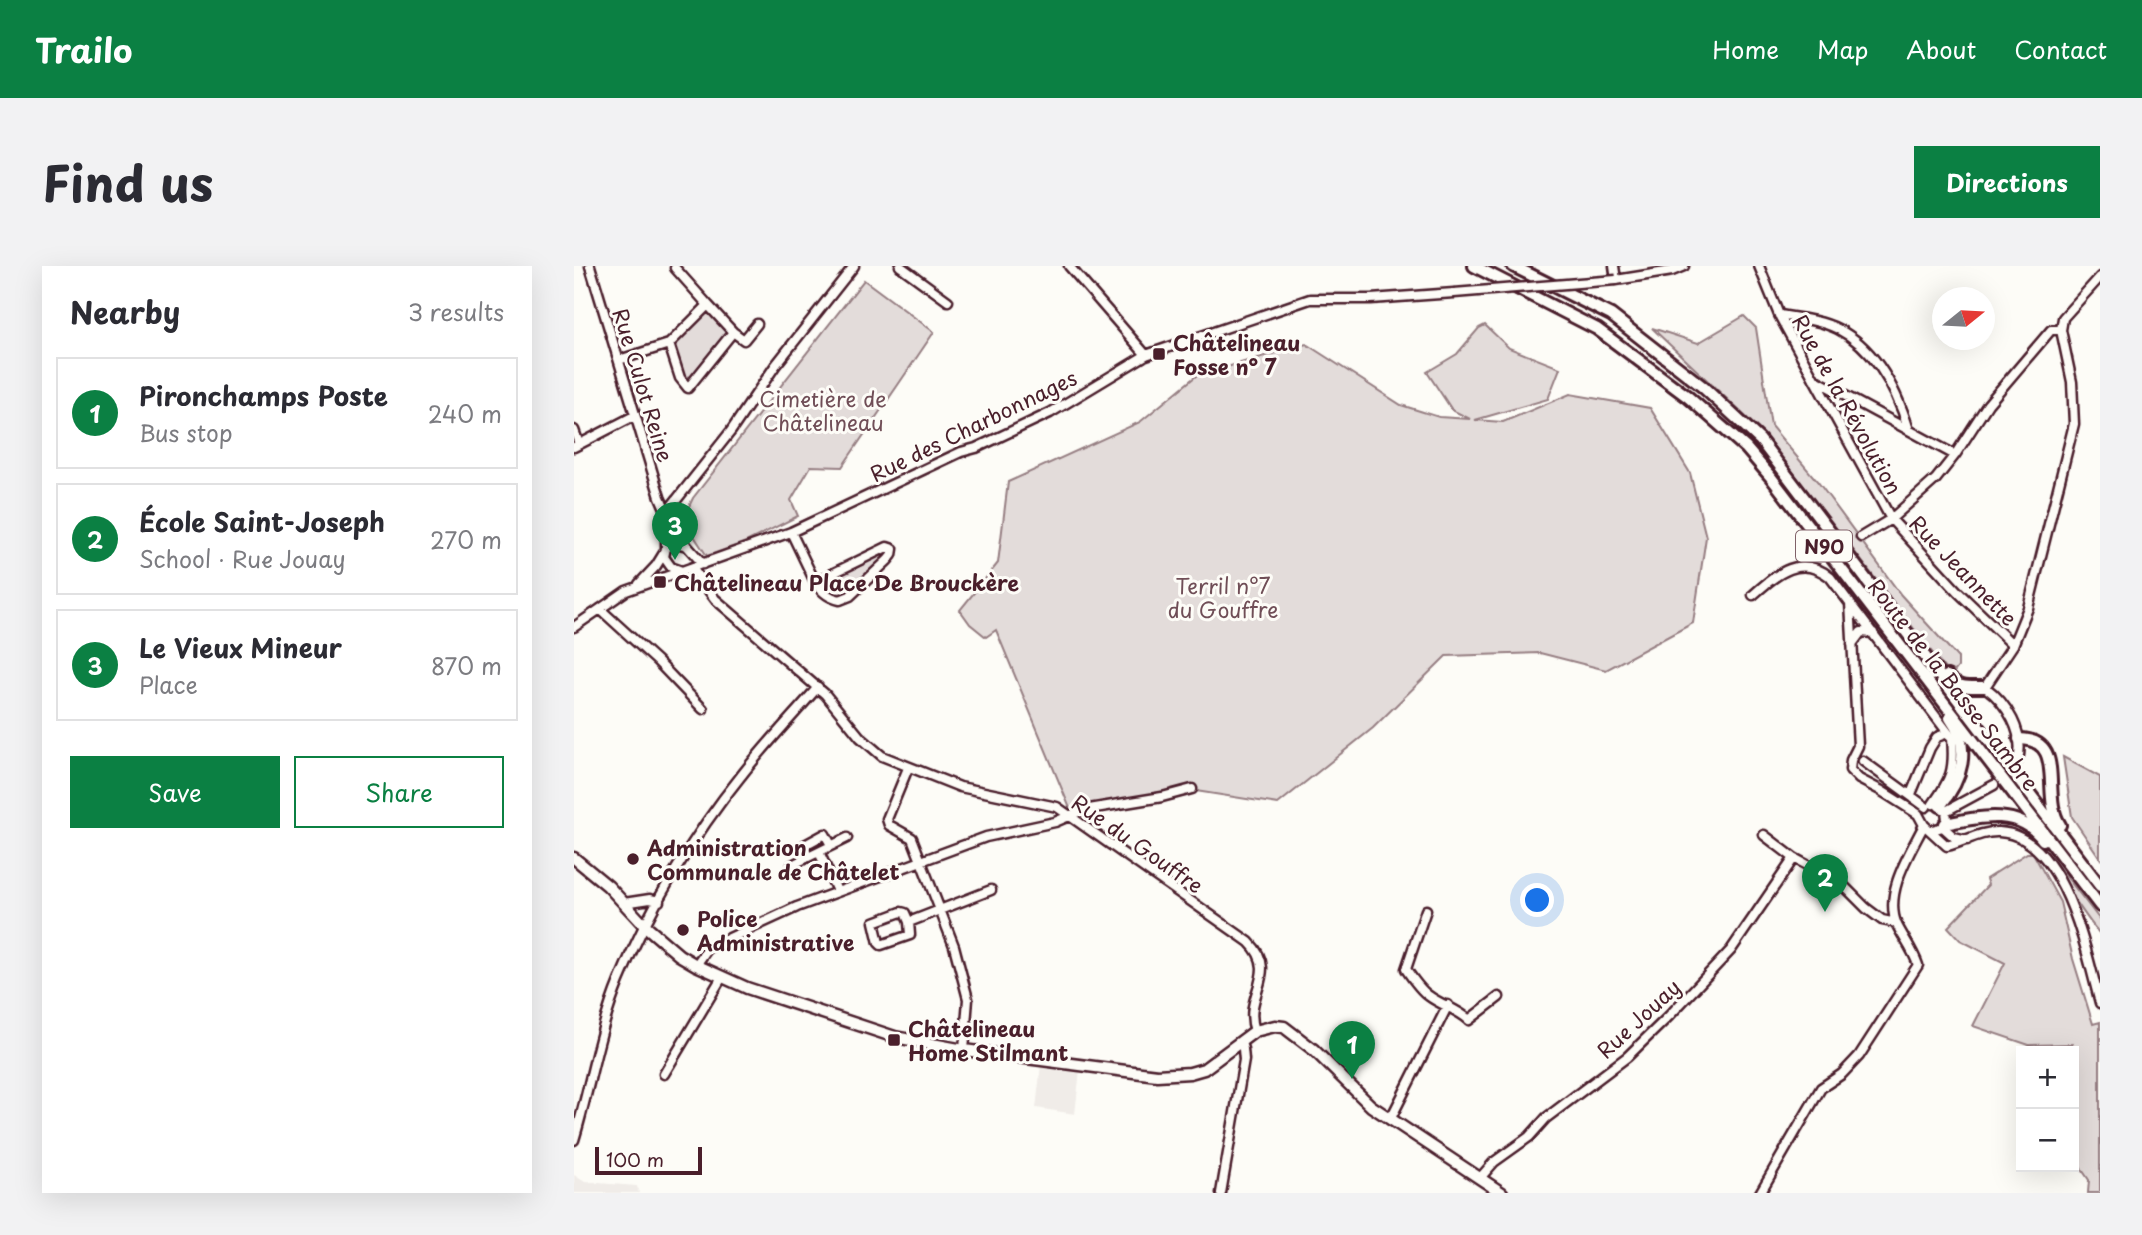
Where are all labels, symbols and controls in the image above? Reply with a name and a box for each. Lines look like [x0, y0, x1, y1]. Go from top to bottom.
text: Trailo [35, 24, 132, 74]
text: Home [1712, 31, 1779, 67]
text: Map [1817, 31, 1868, 67]
text: About [1906, 31, 1976, 67]
text: Contact [2014, 31, 2107, 67]
text: Find us [42, 145, 213, 219]
button: Directions [1914, 146, 2100, 218]
north arrow [1932, 287, 1995, 350]
text: Nearby [70, 289, 180, 334]
text: 3 results [408, 294, 504, 329]
street label: Rue Culot Reine [605, 304, 683, 466]
street label: Rue de la Révolution [1785, 308, 1911, 500]
place label: Châtelineau Fosse n° 7 [1173, 326, 1300, 382]
marker: Châtelineau Fosse n° 7 [1151, 346, 1167, 362]
street label: Rue des Charbonnages [864, 361, 1082, 489]
text: Pironchamps Poste [139, 376, 388, 415]
park label: Cimetière de Châtelineau [759, 382, 887, 438]
text: 1 [90, 396, 101, 431]
text: 240 m [428, 396, 502, 431]
text: Bus stop [139, 415, 233, 450]
text: École Saint-Joseph [139, 502, 385, 541]
pin: 3 [652, 502, 698, 560]
street label: Rue Jeannette [1903, 507, 2025, 633]
text: 2 [87, 522, 103, 557]
text: 270 m [430, 522, 502, 557]
road number: N90 [1796, 530, 1852, 562]
text: School · Rue Jouay [139, 541, 346, 576]
place label: Châtelineau Place De Brouckère [674, 566, 1019, 598]
park label: Terril n°7 du Gouffre [1168, 569, 1278, 625]
street label: Route de la Basse Sambre [1861, 571, 2047, 797]
marker: Châtelineau Place De Brouckère [652, 574, 668, 590]
text: Le Vieux Mineur [139, 628, 342, 667]
text: 3 [87, 648, 103, 683]
text: 870 m [431, 648, 502, 683]
text: Place [139, 667, 198, 702]
button: Save [70, 756, 280, 828]
button: Share [294, 756, 504, 828]
street label: Rue du Gouffre [1066, 786, 1210, 900]
place label: Administration Communale de Châtelet [646, 831, 900, 887]
marker: Administration Communale de Châtelet [625, 851, 641, 867]
pin: 2 [1802, 854, 1848, 912]
your location [1520, 883, 1554, 917]
place label: Police Administrative [696, 902, 854, 958]
marker: Police Administrative [675, 922, 691, 938]
street label: Rue Jouay [1589, 971, 1687, 1065]
place label: Châtelineau Home Stilmant [908, 1012, 1068, 1068]
pin: 1 [1329, 1021, 1375, 1079]
marker: Châtelineau Home Stilmant [886, 1032, 902, 1048]
map controls [2016, 1046, 2079, 1172]
button: + [2016, 1046, 2079, 1109]
button: − [2016, 1109, 2079, 1172]
scale bar [595, 1144, 702, 1176]
text: 100 m [606, 1145, 664, 1173]

